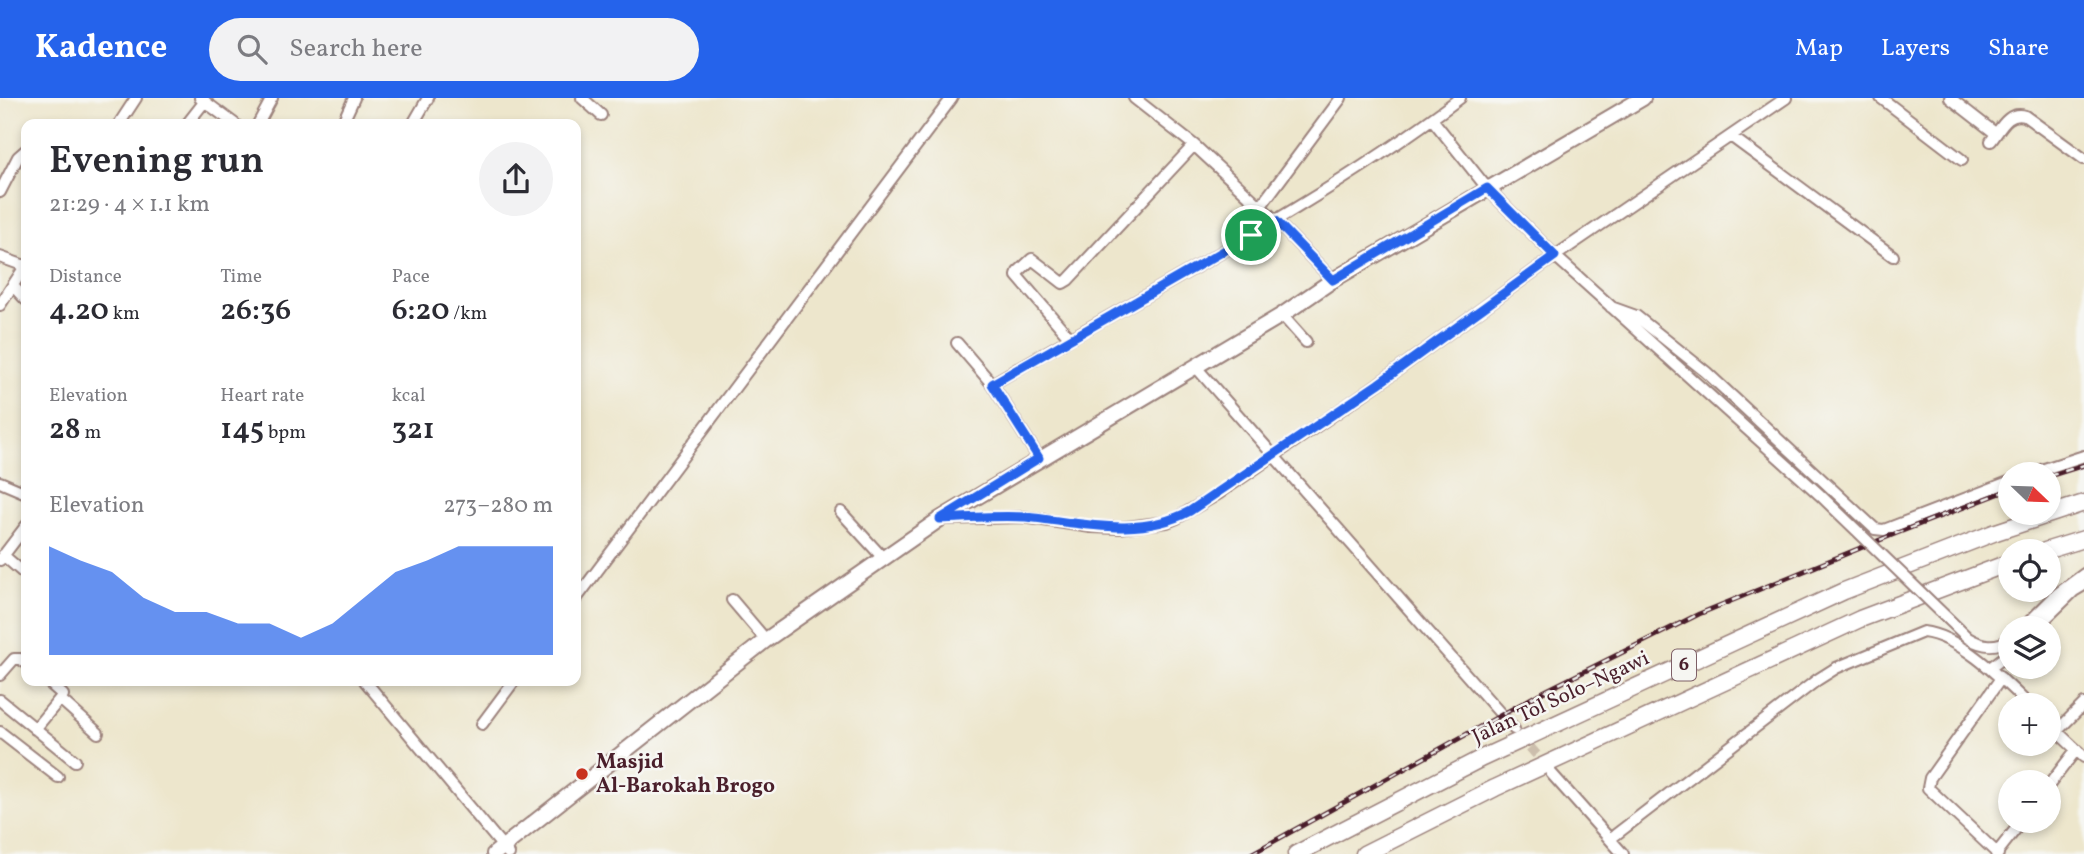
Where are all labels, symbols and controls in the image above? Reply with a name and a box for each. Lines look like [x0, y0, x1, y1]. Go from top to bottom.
search box [209, 18, 699, 81]
text: Kadence [35, 26, 167, 72]
icon: search [233, 30, 271, 68]
text: Search here [289, 31, 423, 67]
text: Map [1795, 32, 1843, 66]
text: Layers [1881, 32, 1950, 66]
text: Share [1988, 32, 2049, 66]
text: Evening run [49, 136, 264, 189]
button: share [479, 142, 553, 216]
text: 21:29 · 4 × 1.1 km [49, 189, 210, 221]
pin [1221, 205, 1281, 265]
icon: arrive [1232, 216, 1270, 254]
text: Distance [49, 264, 122, 290]
text: Time [220, 264, 262, 290]
text: Pace [392, 264, 430, 290]
text: 4.20 [49, 290, 109, 332]
text: 26:36 [220, 290, 291, 332]
text: 6:20 [392, 290, 449, 332]
text: km [109, 301, 140, 327]
text: /km [449, 301, 487, 327]
text: Elevation [49, 383, 128, 409]
text: Heart rate [220, 383, 304, 409]
text: kcal [392, 383, 425, 409]
text: 28 [49, 409, 81, 451]
text: 145 [220, 409, 264, 451]
text: 321 [392, 409, 435, 451]
text: m [81, 420, 101, 446]
text: bpm [264, 420, 306, 446]
north arrow [1998, 462, 2062, 525]
map controls [1998, 462, 2061, 833]
text: Elevation [49, 490, 145, 522]
text: 273–280 m [443, 490, 553, 522]
button: locate [1998, 539, 2061, 602]
button: layers [1998, 616, 2061, 679]
street label: Jalan Tol Solo–Ngawi [1468, 644, 1654, 752]
road number: 6 [1672, 650, 1696, 680]
button: + [1998, 693, 2061, 756]
place label: Masjid Al-Barokah Brogo [596, 748, 775, 801]
marker: Masjid Al-Barokah Brogo [574, 766, 590, 782]
button: − [1998, 770, 2061, 833]

